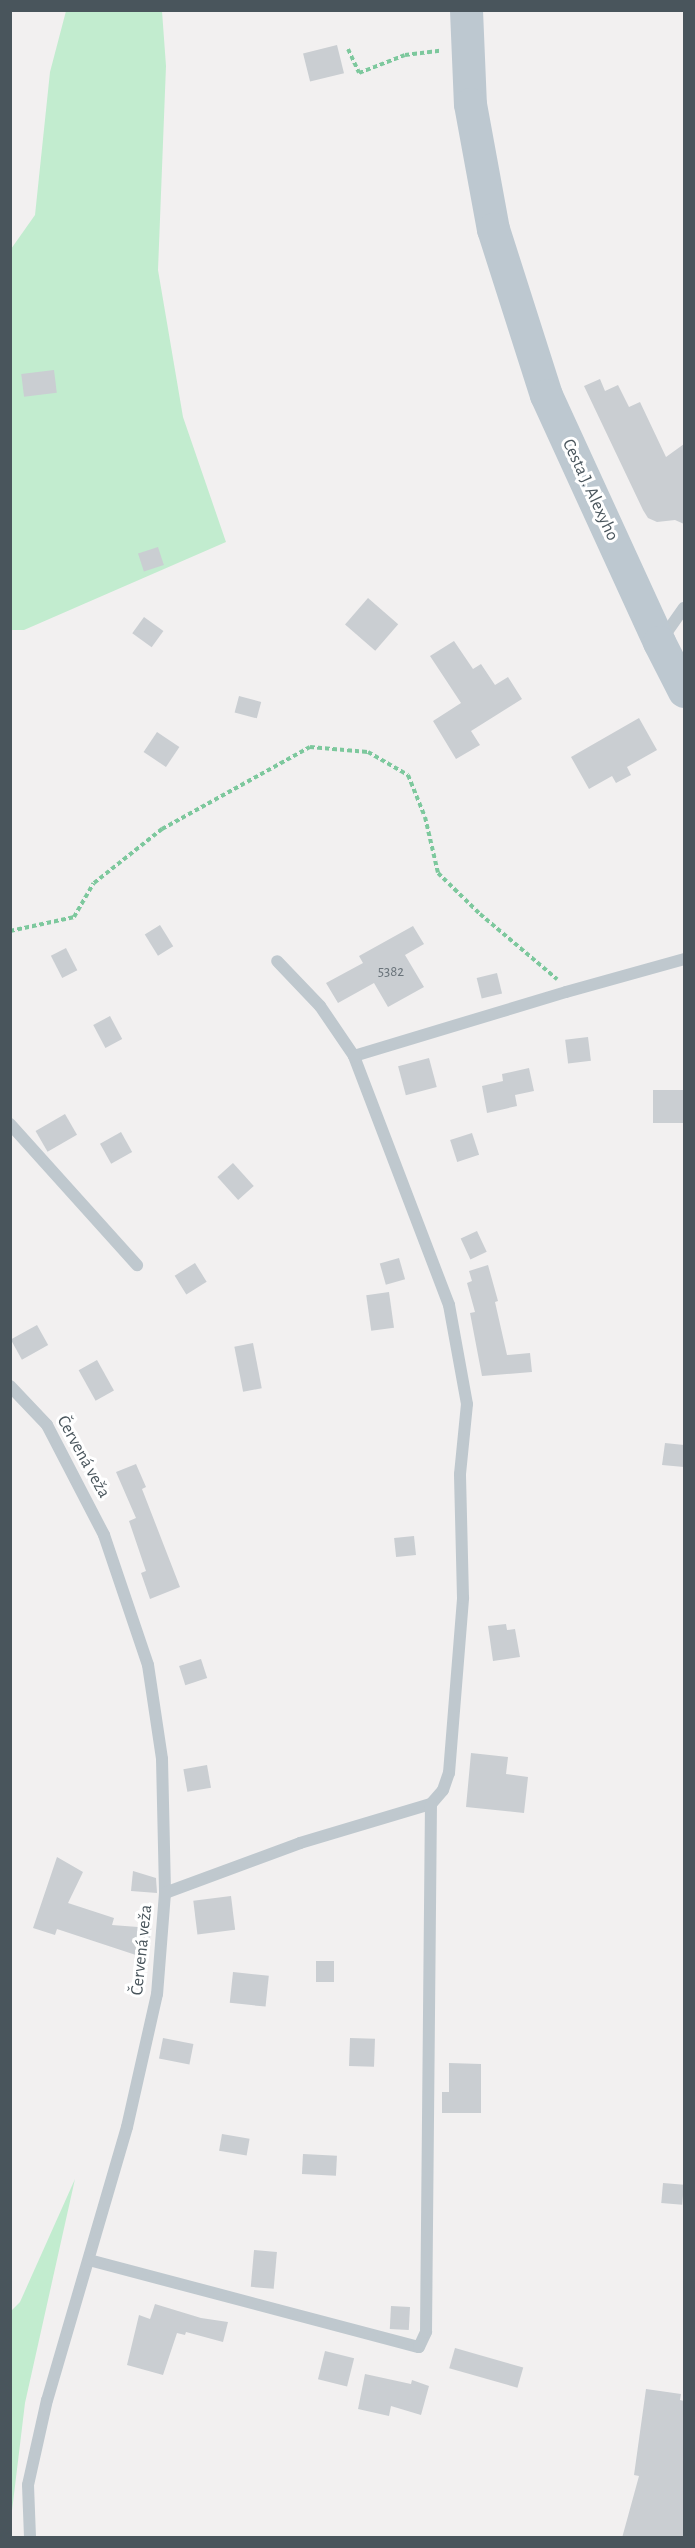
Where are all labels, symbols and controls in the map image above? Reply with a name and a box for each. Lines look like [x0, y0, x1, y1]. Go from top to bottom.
street label: Cesta J. Alexyho [557, 436, 623, 544]
house number: 5382 [378, 963, 404, 981]
street label: Červená veža [52, 1412, 114, 1502]
street label: Červená veža [127, 1904, 157, 1996]

